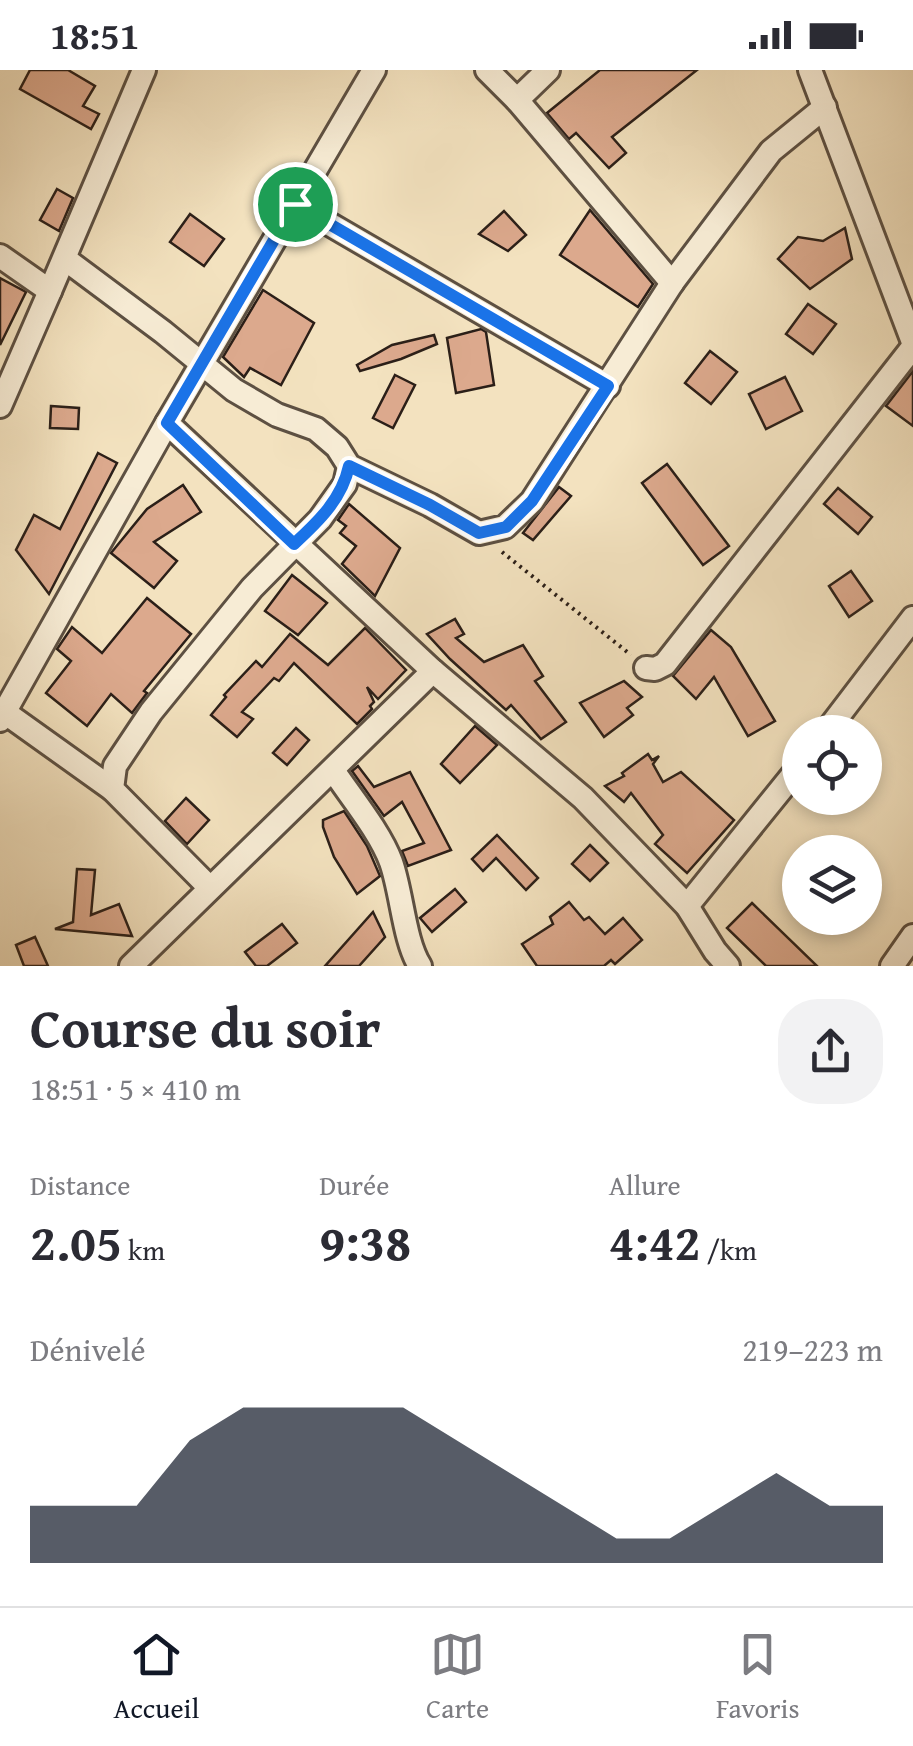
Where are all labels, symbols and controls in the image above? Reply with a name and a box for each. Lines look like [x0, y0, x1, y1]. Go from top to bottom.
text: 18:51 [50, 7, 140, 63]
pin [253, 162, 338, 247]
icon: arrive [268, 177, 323, 232]
map controls [782, 715, 882, 935]
button: locate [782, 715, 882, 815]
button: layers [782, 835, 882, 935]
text: Course du soir [30, 987, 380, 1067]
button: share [778, 999, 883, 1104]
text: 18:51 · 5 × 410 m [30, 1065, 241, 1112]
text: Distance [30, 1164, 130, 1205]
text: Durée [319, 1164, 389, 1205]
text: Allure [609, 1164, 681, 1205]
text: 2.05 [30, 1205, 122, 1278]
text: 9:38 [319, 1205, 411, 1278]
text: 4:42 [609, 1205, 701, 1278]
text: km [122, 1229, 165, 1270]
text: /km [701, 1229, 757, 1270]
text: Dénivelé [30, 1326, 146, 1373]
text: 219–223 m [742, 1326, 883, 1373]
tab: Accueil [113, 1627, 199, 1728]
tab: Carte [426, 1627, 489, 1728]
tab: Favoris [716, 1627, 800, 1728]

